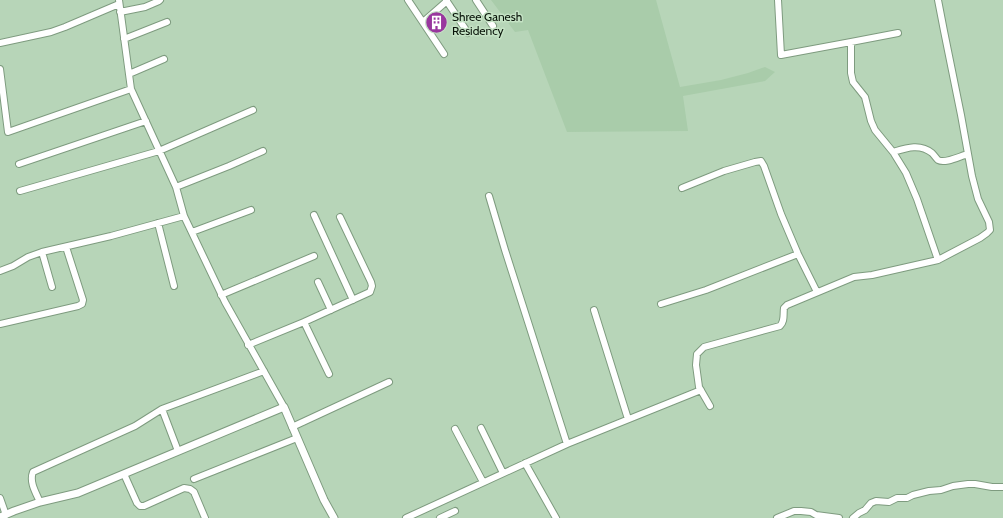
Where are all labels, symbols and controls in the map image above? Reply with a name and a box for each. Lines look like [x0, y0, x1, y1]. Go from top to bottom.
place label: Shree Ganesh Residency [452, 9, 522, 38]
building icon: Shree Ganesh Residency [424, 10, 450, 36]

